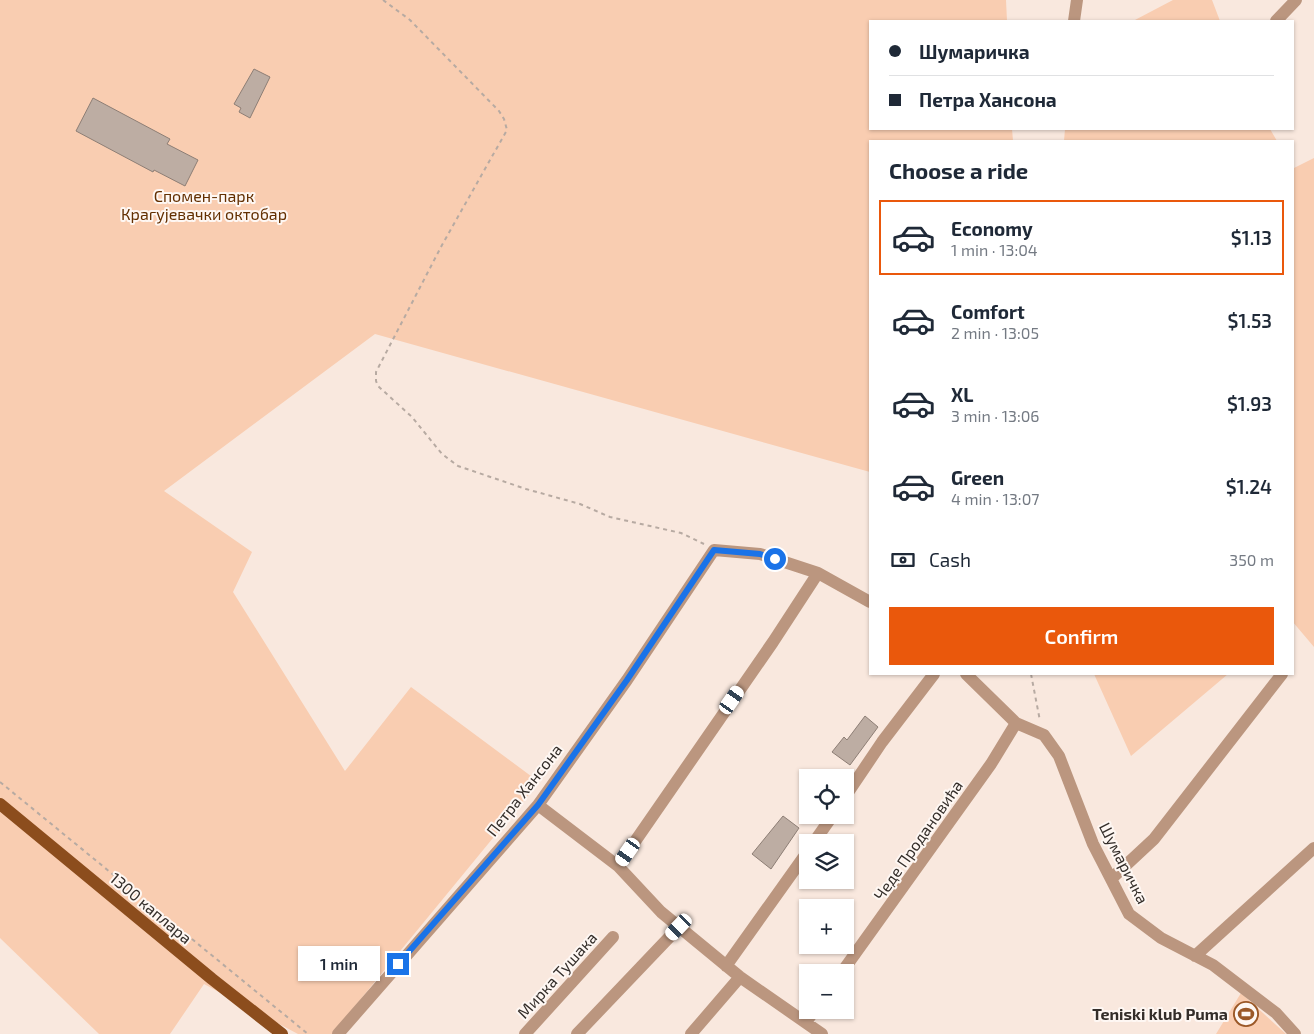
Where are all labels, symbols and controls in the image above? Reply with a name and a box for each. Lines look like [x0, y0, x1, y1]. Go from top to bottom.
text: Шумаричка [919, 40, 1030, 63]
text: Петра Хансона [919, 88, 1057, 111]
text: Choose a ride [889, 157, 1028, 183]
park label: Спомен-парк Крагујевачки октобар [121, 186, 287, 224]
icon: car [891, 215, 936, 260]
text: Economy [951, 217, 1033, 240]
text: $1.13 [1231, 226, 1272, 249]
text: 1 min · 13:04 [951, 240, 1038, 259]
icon: car [891, 298, 936, 343]
text: Comfort [951, 300, 1025, 323]
text: $1.53 [1228, 309, 1272, 332]
text: 2 min · 13:05 [951, 323, 1039, 342]
icon: car [891, 381, 936, 426]
text: XL [951, 383, 973, 406]
text: $1.93 [1227, 392, 1272, 415]
text: 3 min · 13:06 [951, 406, 1040, 425]
icon: car [891, 464, 936, 509]
text: Green [951, 466, 1004, 489]
text: $1.24 [1226, 475, 1272, 498]
text: 4 min · 13:07 [951, 489, 1039, 508]
icon: cash [889, 546, 917, 574]
route start [764, 548, 786, 570]
text: Cash [929, 548, 971, 571]
text: 350 m [1229, 550, 1274, 569]
button: Confirm [889, 607, 1274, 665]
car [717, 683, 746, 717]
street label: Петра Хансона [482, 740, 565, 840]
map controls [799, 769, 854, 1019]
button: locate [799, 769, 854, 824]
street label: Чеде Продановића [869, 776, 966, 903]
street label: Шумаричка [1095, 819, 1153, 907]
button: layers [799, 834, 854, 889]
car [613, 835, 642, 869]
street label: 1300 каплара [107, 868, 196, 947]
button: + [799, 899, 854, 954]
car [663, 911, 694, 943]
street label: Мирка Тушака [513, 928, 601, 1022]
callout: 1 min [298, 946, 380, 982]
route end [387, 953, 409, 975]
text: 1 min [320, 954, 358, 973]
button: − [799, 964, 854, 1019]
sports icon: Teniski klub Puma [1233, 1001, 1259, 1027]
place label: Teniski klub Puma [1092, 1004, 1228, 1023]

